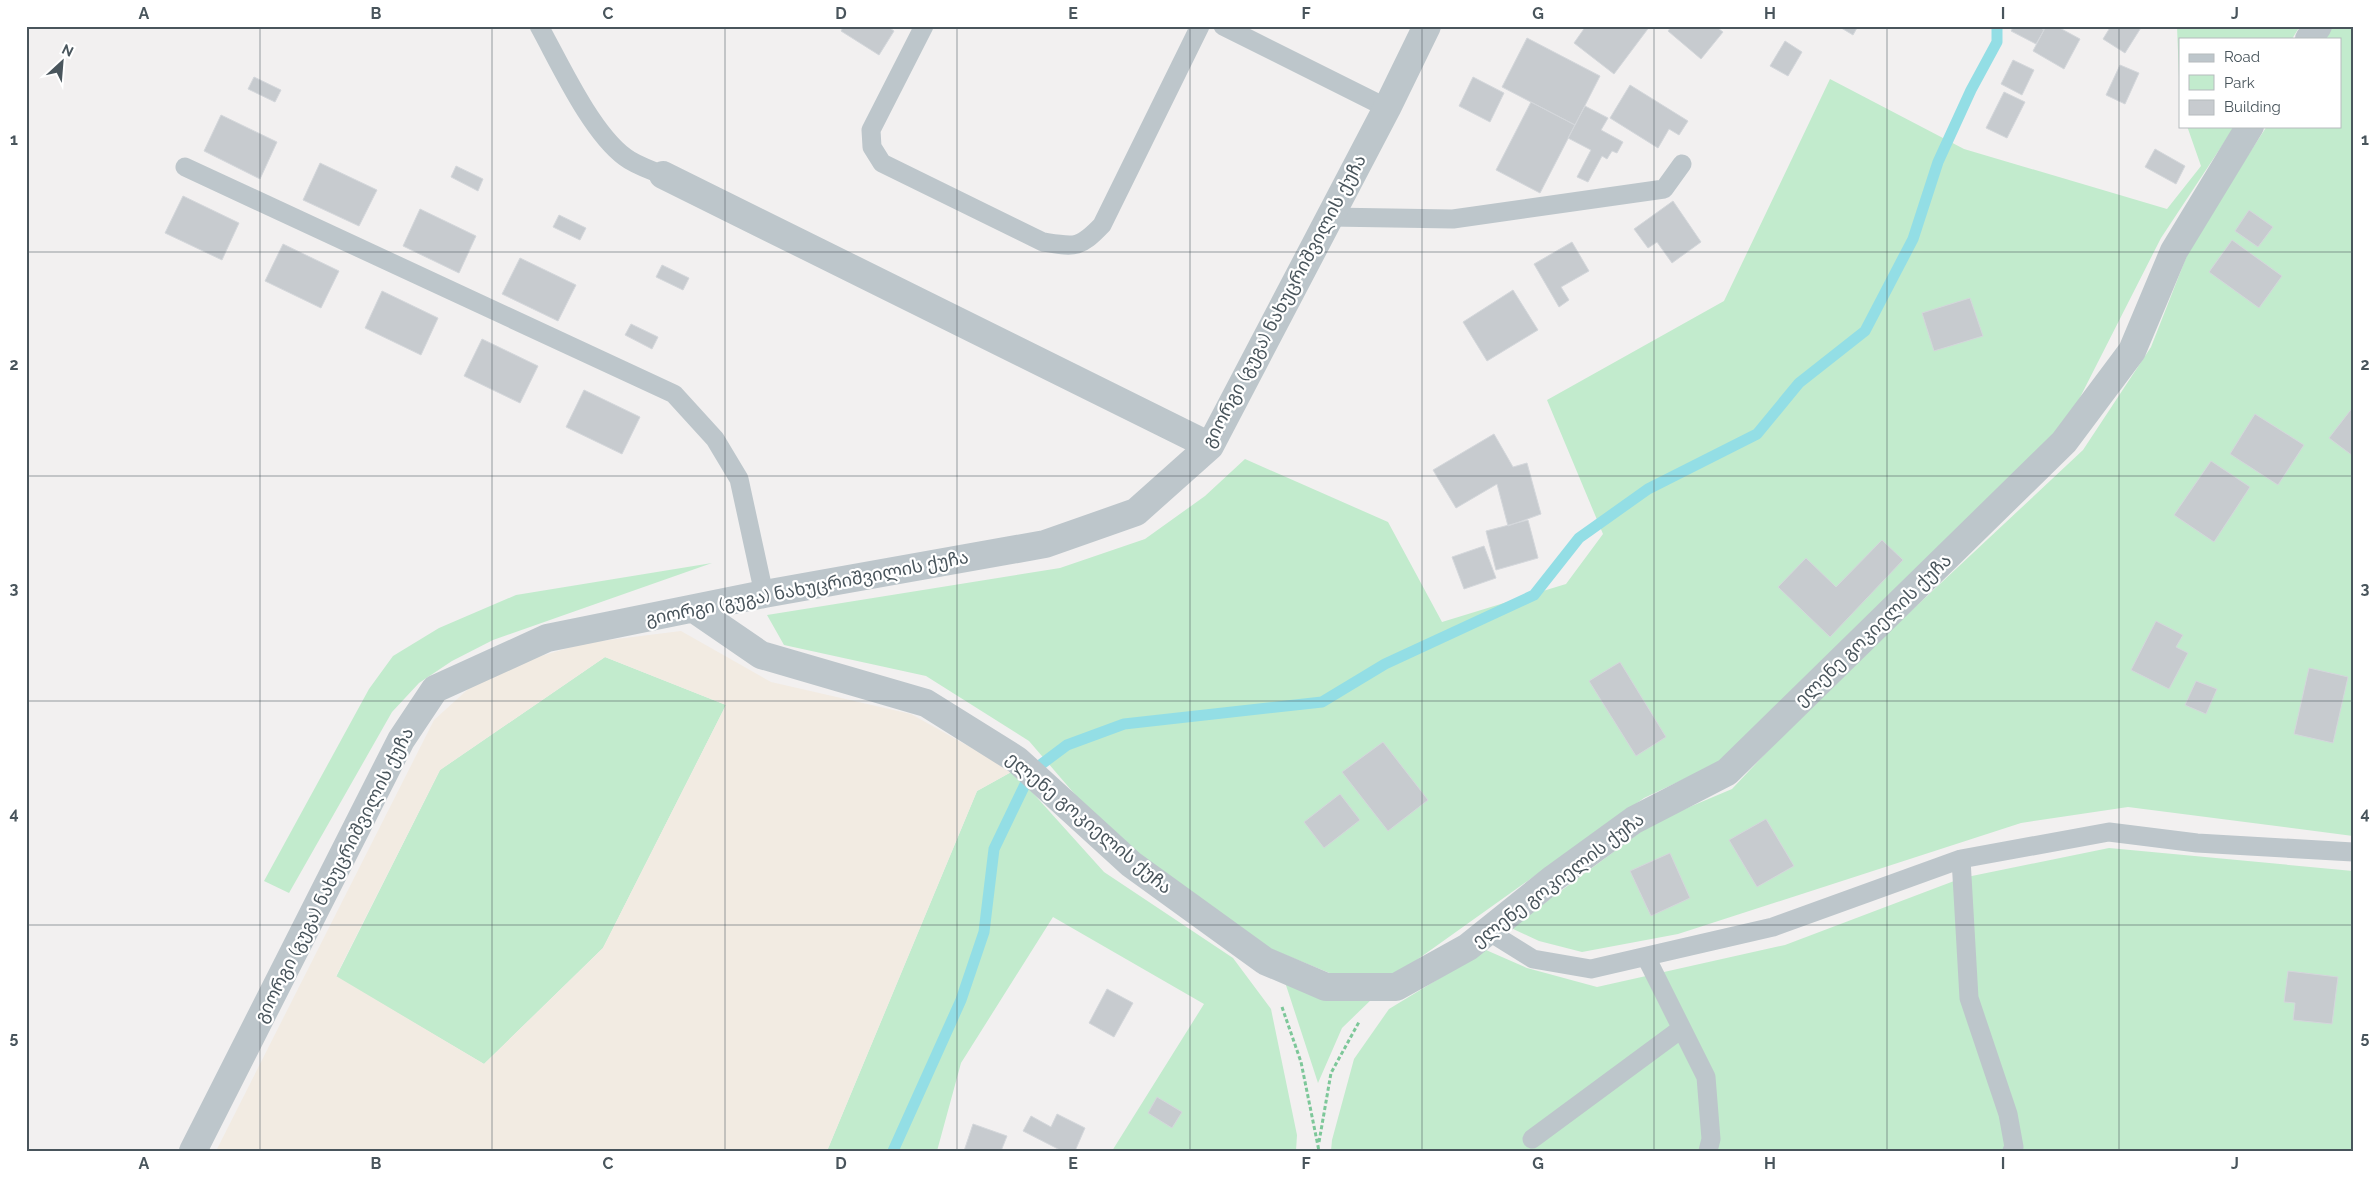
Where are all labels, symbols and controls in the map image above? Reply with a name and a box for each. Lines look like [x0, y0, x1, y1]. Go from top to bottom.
text: A [139, 4, 150, 23]
text: B [371, 4, 382, 23]
text: C [603, 4, 614, 23]
text: D [835, 4, 847, 23]
text: E [1068, 4, 1078, 23]
text: F [1301, 4, 1311, 23]
text: G [1532, 4, 1544, 23]
text: H [1764, 4, 1776, 23]
text: I [2001, 4, 2005, 23]
text: J [2231, 4, 2239, 23]
north arrow [38, 38, 88, 88]
legend [2179, 38, 2342, 128]
text: N [59, 41, 76, 60]
text: Road [2224, 48, 2260, 66]
text: Park [2224, 74, 2255, 92]
text: Building [2224, 98, 2281, 116]
text: 1 [10, 130, 18, 149]
text: 1 [2361, 130, 2369, 149]
street label: გიორგი (გუგა) ნახუცრიშვილის ქუჩა [1197, 151, 1371, 451]
text: 2 [9, 355, 19, 374]
text: 2 [2360, 355, 2370, 374]
street label: გიორგი (გუგა) ნახუცრიშვილის ქუჩა [644, 546, 970, 630]
street label: ელენე გოკიელის ქუჩა [1790, 549, 1956, 711]
text: 3 [10, 579, 19, 598]
text: 3 [2361, 579, 2370, 598]
street label: გიორგი (გუგა) ნახუცრიშვილის ქუჩა [250, 724, 418, 1026]
street label: ელენე გოკიელის ქუჩა [1002, 747, 1176, 899]
text: 4 [9, 804, 19, 823]
text: 4 [2360, 804, 2370, 823]
street label: ელენე გოკიელის ქუჩა [1468, 808, 1648, 952]
text: 5 [10, 1028, 19, 1047]
text: 5 [2361, 1028, 2370, 1047]
text: A [139, 1154, 150, 1173]
text: B [371, 1154, 382, 1173]
text: C [603, 1154, 614, 1173]
text: D [835, 1154, 847, 1173]
text: E [1068, 1154, 1078, 1173]
text: F [1301, 1154, 1311, 1173]
text: G [1532, 1154, 1544, 1173]
text: H [1764, 1154, 1776, 1173]
text: I [2001, 1154, 2005, 1173]
text: J [2231, 1154, 2239, 1173]

